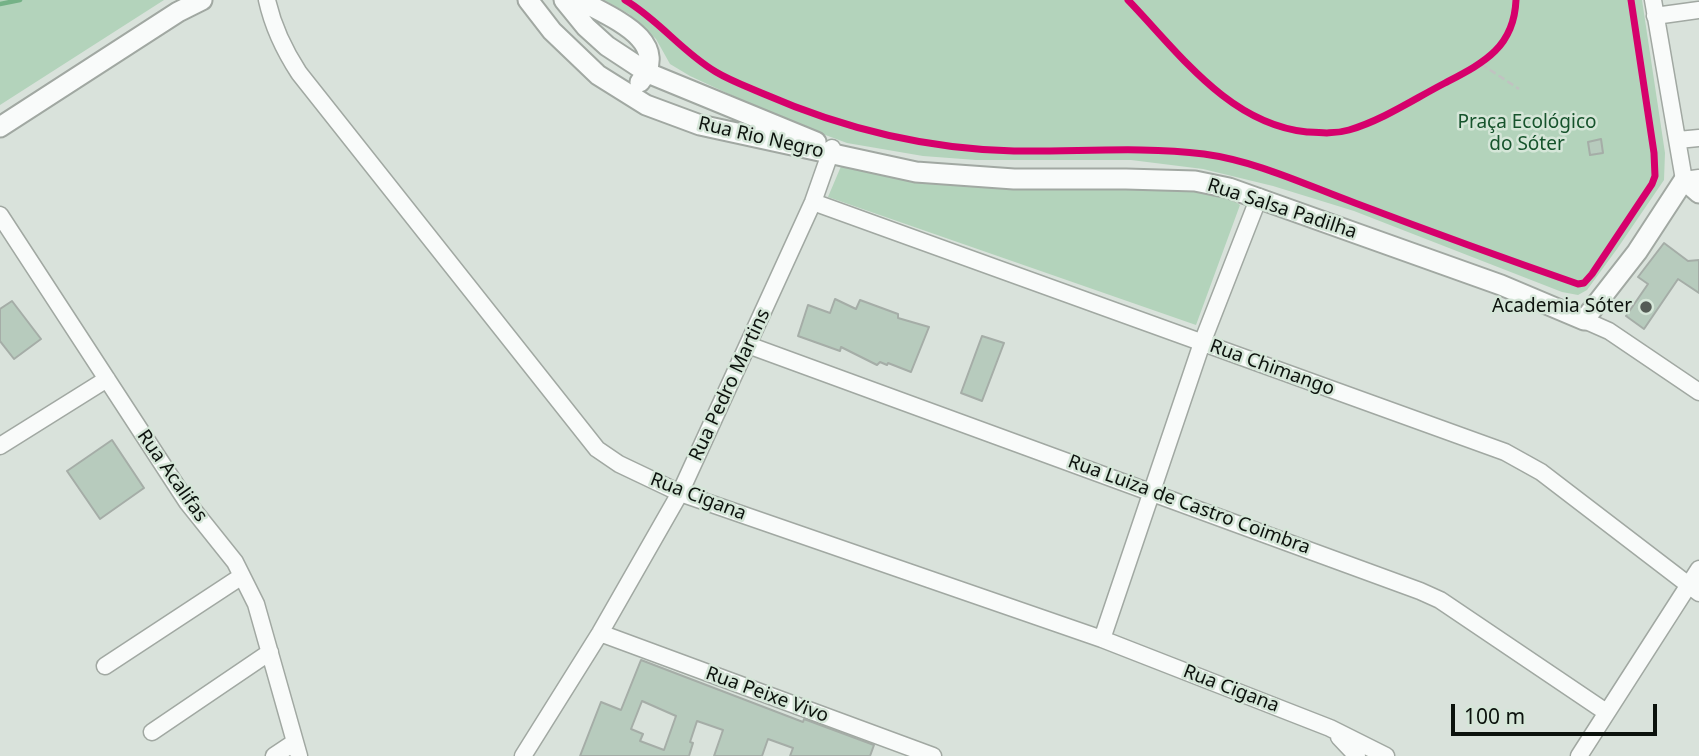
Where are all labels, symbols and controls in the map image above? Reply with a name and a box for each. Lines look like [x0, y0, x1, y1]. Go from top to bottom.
street label: Rua Rio Negro [696, 112, 826, 164]
park label: Praça Ecológico do Sóter [1457, 112, 1597, 156]
street label: Rua Salsa Padilha [1204, 174, 1360, 244]
place label: Academia Sóter [1492, 296, 1632, 318]
marker: Academia Sóter [1638, 299, 1654, 315]
street label: Rua Pedro Martins [685, 305, 775, 465]
street label: Rua Chimango [1206, 335, 1338, 401]
street label: Rua Acalifas [132, 426, 212, 526]
street label: Rua Luiza de Castro Coimbra [1065, 450, 1313, 560]
street label: Rua Cigana [647, 468, 749, 526]
street label: Rua Cigana [1180, 660, 1282, 718]
street label: Rua Peixe Vivo [702, 662, 832, 728]
scale bar [1454, 690, 1660, 734]
text: 100 m [1464, 702, 1525, 730]

